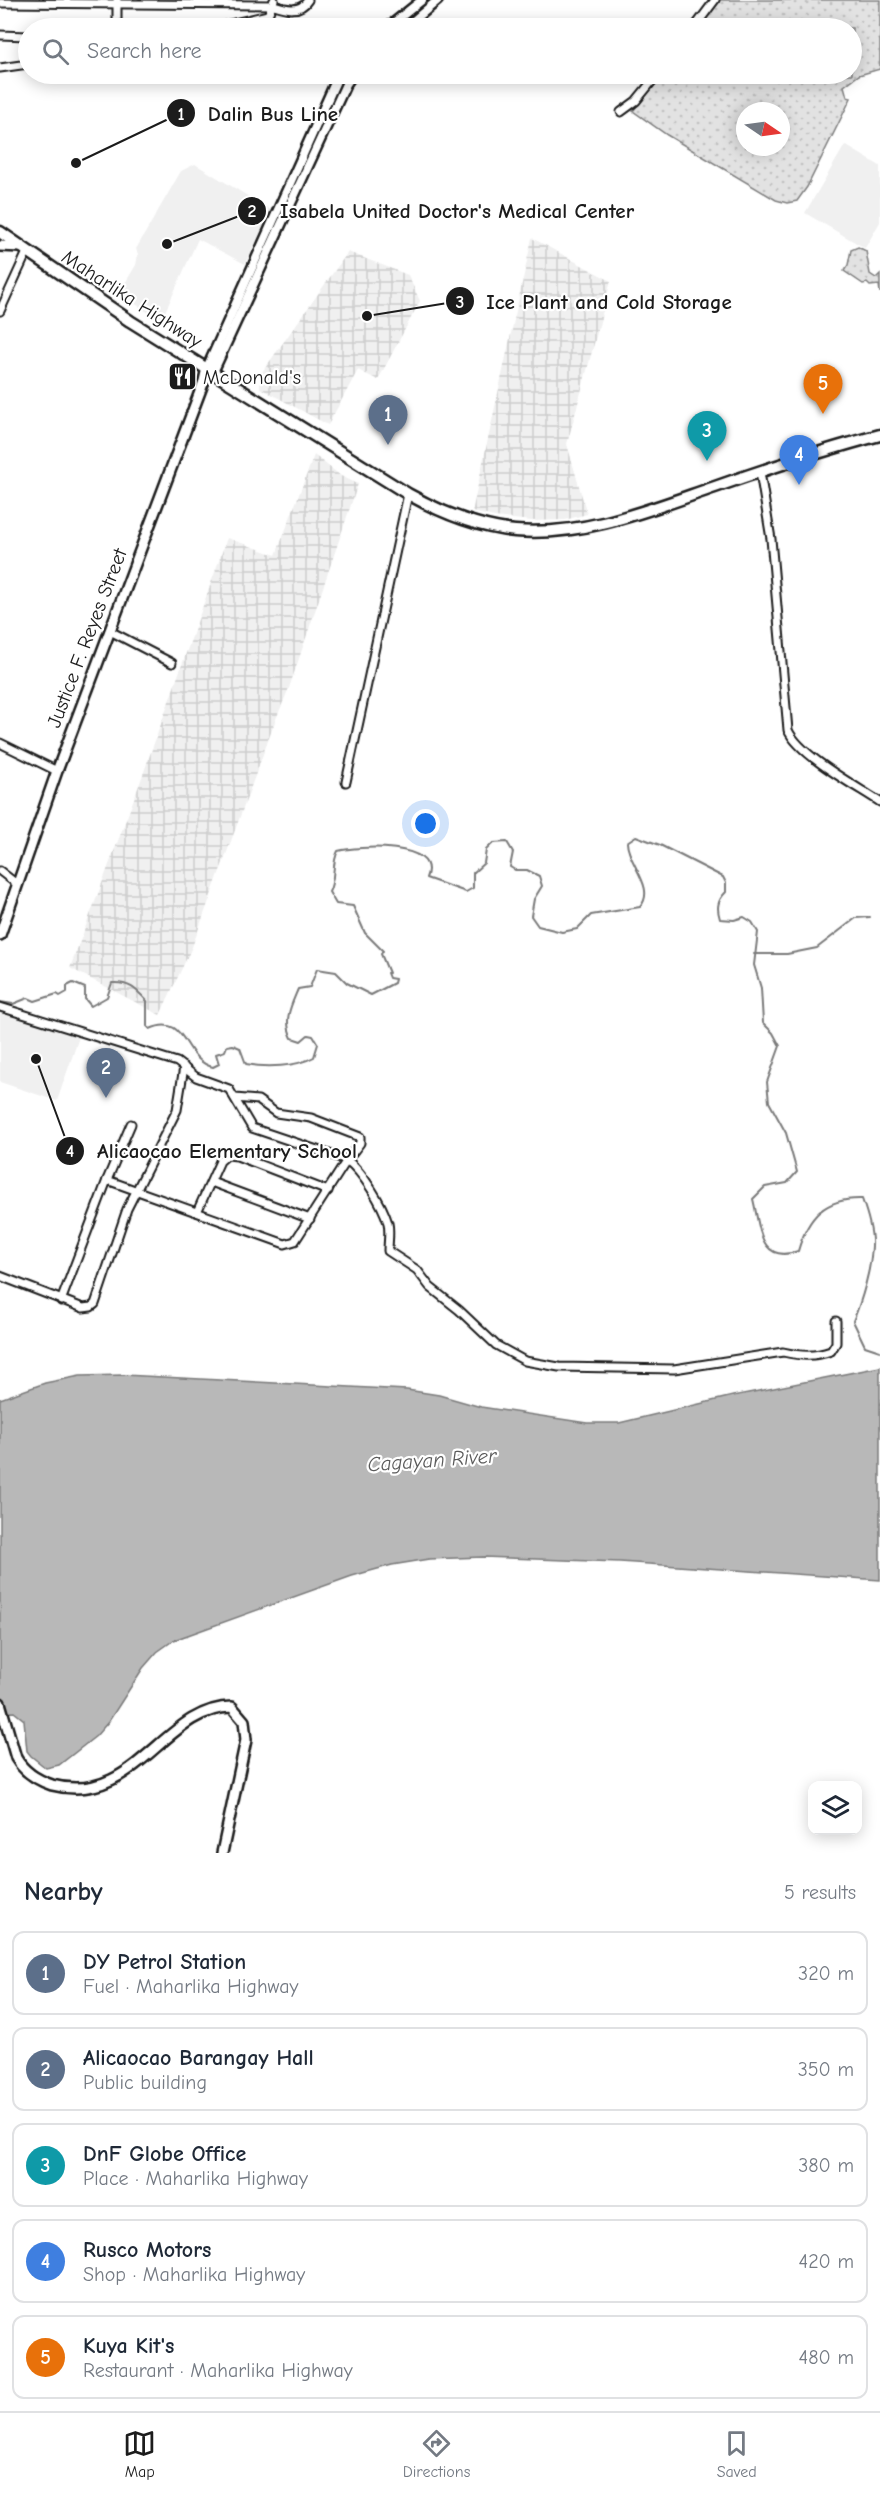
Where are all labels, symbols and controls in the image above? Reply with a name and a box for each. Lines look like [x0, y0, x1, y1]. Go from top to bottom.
search box [18, 18, 862, 84]
icon: search [39, 35, 72, 68]
text: Search here [87, 38, 202, 64]
callout: Dalin Bus Line [166, 94, 350, 133]
text: Dalin Bus Line [208, 102, 338, 126]
north arrow [736, 102, 790, 156]
text: 1 [177, 104, 185, 125]
callout: Isabela United Doctor's Medical Center [237, 191, 646, 230]
text: Isabela United Doctor's Medical Center [280, 199, 635, 223]
text: 2 [248, 201, 257, 222]
street label: Maharlika Highway [58, 245, 206, 353]
callout: Ice Plant and Cold Storage [445, 282, 744, 321]
text: Ice Plant and Cold Storage [486, 290, 732, 314]
text: 3 [456, 292, 464, 313]
restaurant icon: McDonald's [166, 361, 198, 393]
pin: 5 [804, 364, 842, 414]
place label: McDonald's [203, 366, 301, 389]
pin: 1 [368, 396, 408, 445]
pin: 3 [688, 412, 726, 461]
pin: 4 [780, 436, 818, 485]
street label: Justice F. Reyes Street [42, 544, 132, 731]
your location [411, 809, 440, 838]
pin: 2 [86, 1048, 126, 1098]
callout: Alicaocao Elementary School [55, 1131, 369, 1170]
text: Alicaocao Elementary School [97, 1139, 357, 1163]
text: 4 [66, 1141, 74, 1162]
water label: Cagayan River [367, 1443, 499, 1476]
map controls [808, 1781, 862, 1835]
button: layers [808, 1781, 862, 1835]
text: Nearby [24, 1877, 103, 1907]
text: 5 results [784, 1881, 856, 1904]
text: DY Petrol Station [83, 1949, 246, 1975]
text: 1 [42, 1962, 49, 1985]
text: 320 m [798, 1962, 854, 1985]
text: Fuel · Maharlika Highway [83, 1975, 298, 1998]
text: Alicaocao Barangay Hall [83, 2045, 314, 2071]
text: 2 [41, 2058, 50, 2081]
text: 350 m [798, 2058, 854, 2081]
text: Public building [83, 2071, 207, 2094]
text: DnF Globe Office [83, 2141, 246, 2167]
text: 3 [41, 2154, 50, 2177]
text: 380 m [798, 2154, 854, 2177]
text: Place · Maharlika Highway [83, 2167, 308, 2190]
text: Rusco Motors [83, 2237, 211, 2263]
text: 4 [41, 2250, 50, 2273]
text: 420 m [798, 2250, 854, 2273]
text: Shop · Maharlika Highway [83, 2263, 305, 2286]
text: Kuya Kit's [83, 2333, 174, 2359]
text: 5 [40, 2346, 51, 2369]
text: 480 m [799, 2346, 854, 2369]
text: Restaurant · Maharlika Highway [83, 2359, 353, 2382]
tab: Map [123, 2427, 156, 2481]
tab: Directions [403, 2427, 470, 2481]
tab: Saved [717, 2427, 757, 2481]

